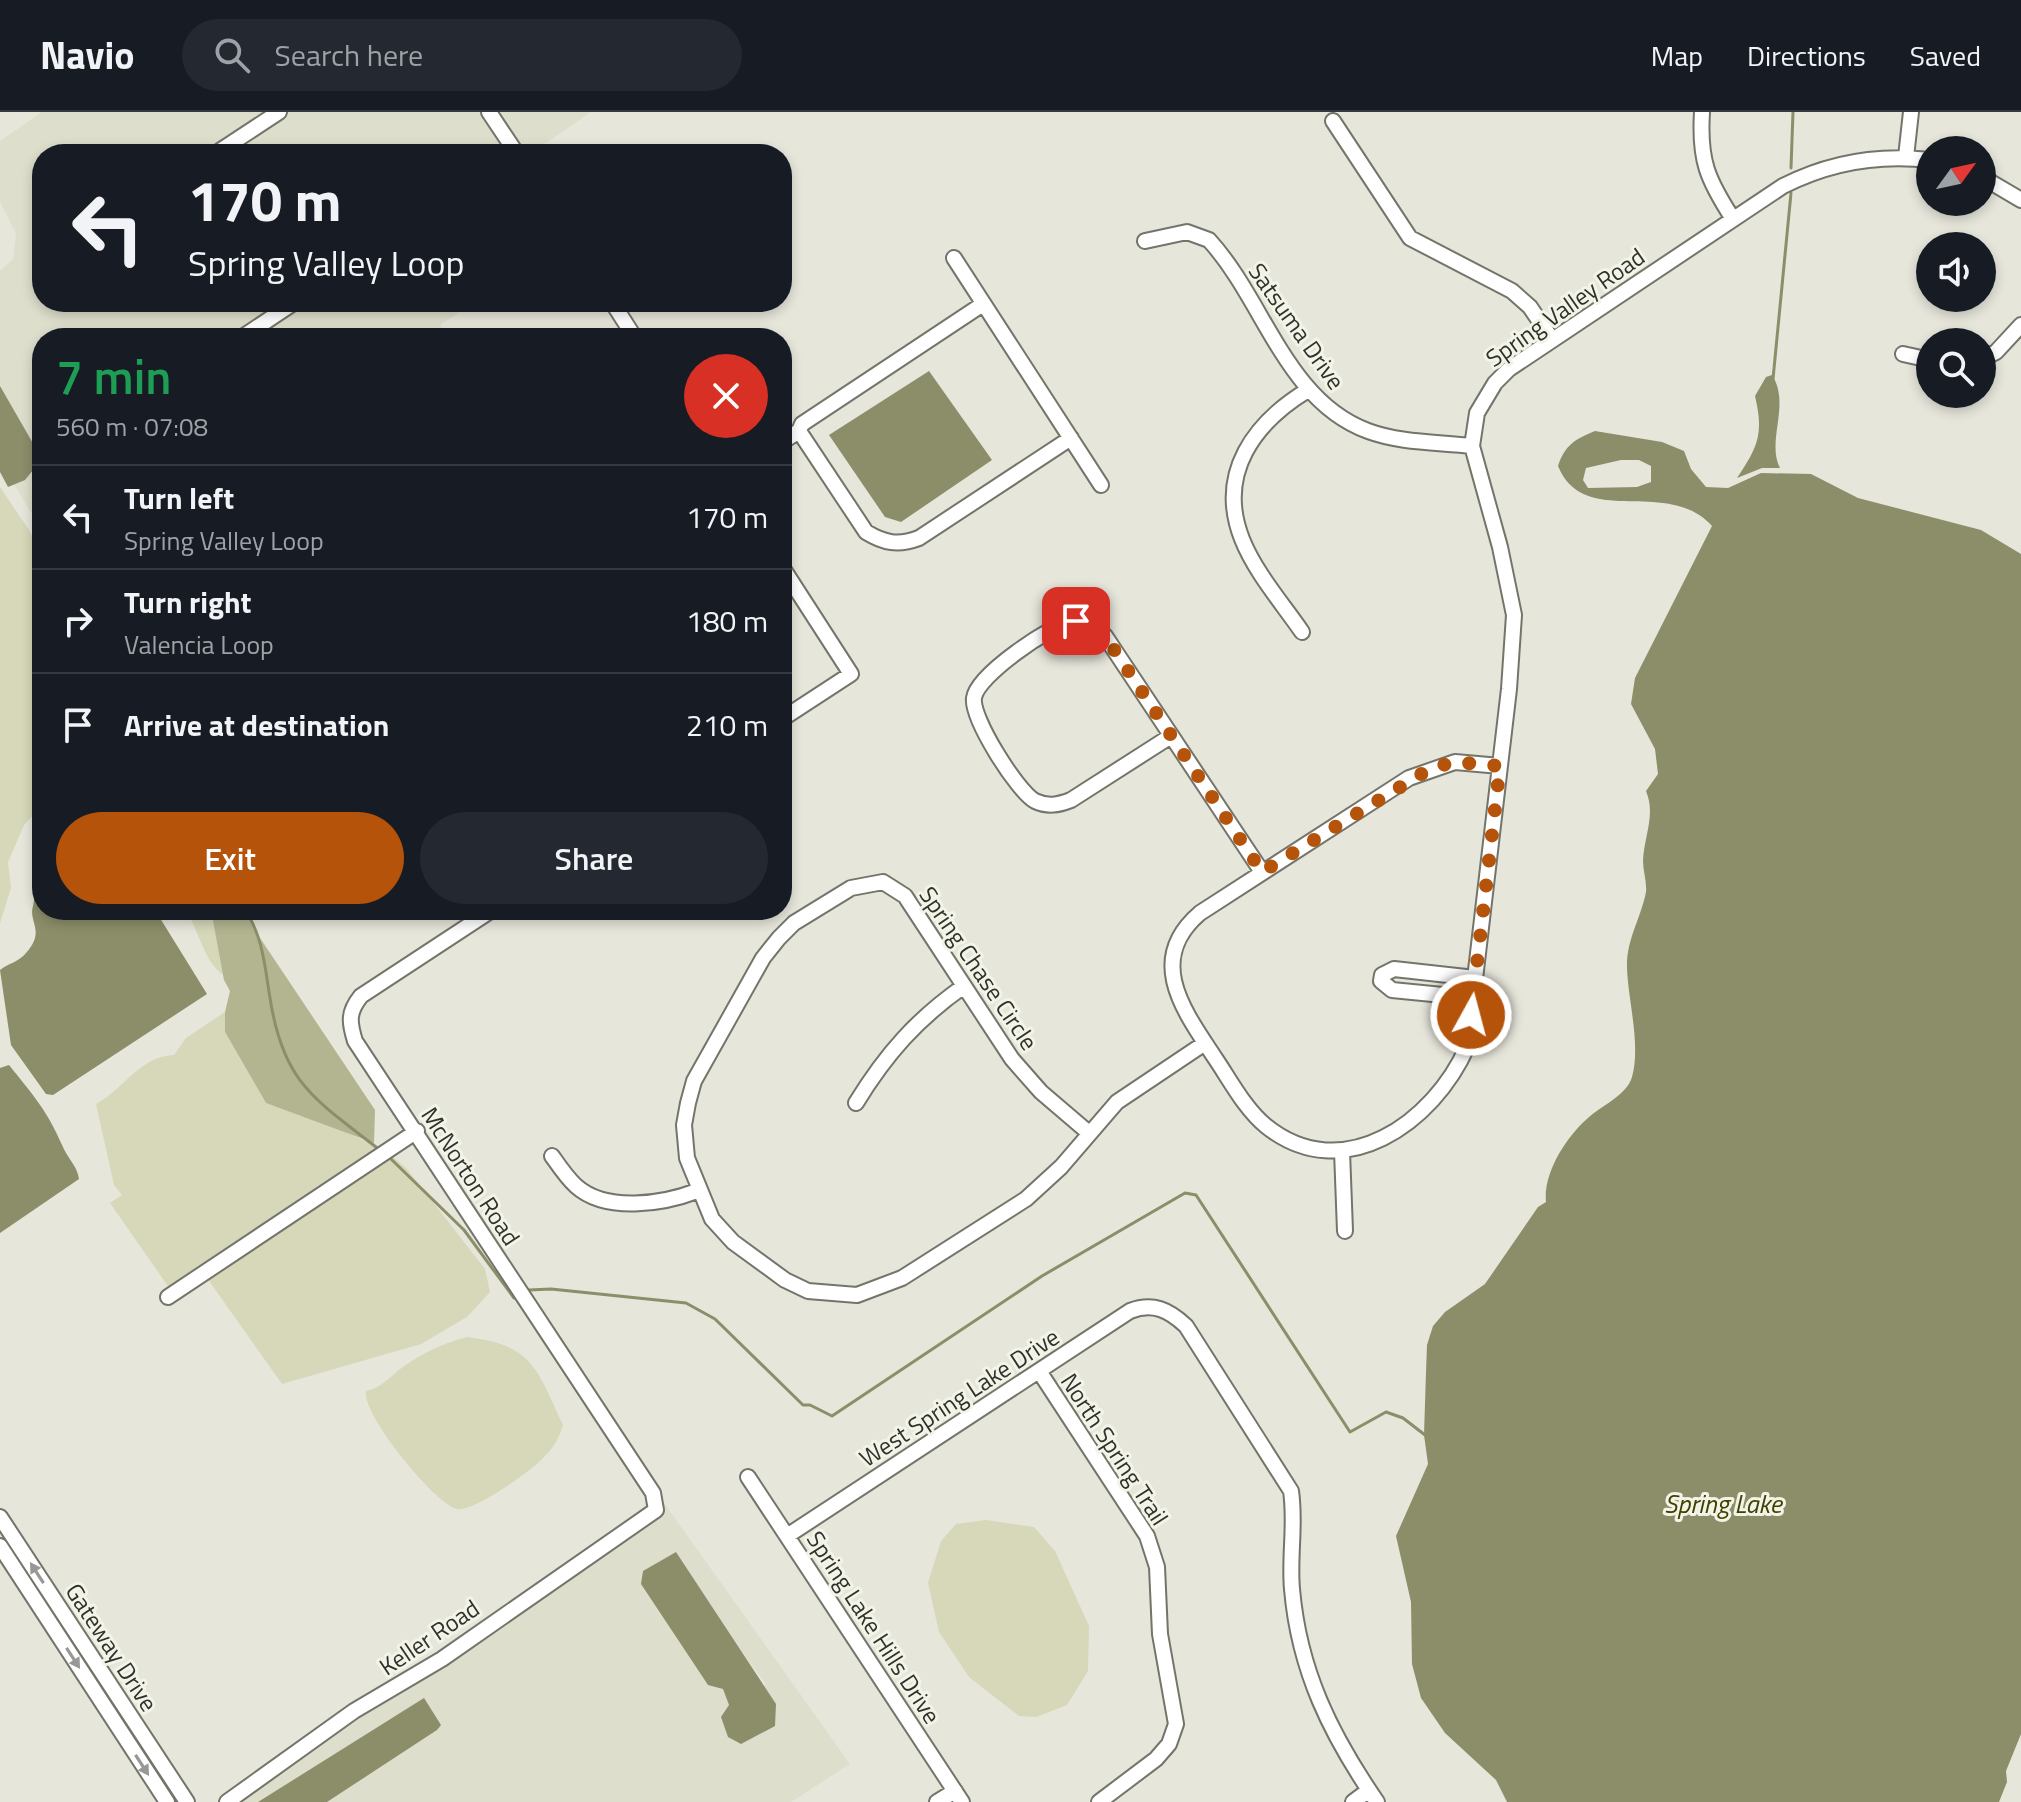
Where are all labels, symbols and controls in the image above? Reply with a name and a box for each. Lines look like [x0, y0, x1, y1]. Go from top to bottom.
search box [182, 19, 742, 91]
text: Navio [40, 26, 134, 84]
text: Search here [274, 32, 423, 78]
icon: search [210, 33, 254, 77]
text: Map [1651, 34, 1703, 77]
text: Directions [1747, 34, 1866, 77]
text: Saved [1910, 34, 1981, 77]
north arrow [1916, 136, 1996, 216]
map controls [1916, 136, 1996, 408]
text: 170 m [188, 158, 341, 243]
icon: left [56, 176, 160, 280]
button: sound [1916, 232, 1996, 312]
text: Spring Valley Loop [188, 235, 464, 290]
street label: Spring Valley Road [1478, 239, 1652, 375]
street label: Satsuma Drive [1240, 255, 1354, 397]
button: search [1916, 328, 1996, 408]
text: 7 min [56, 340, 171, 413]
button: close [684, 354, 768, 438]
text: 560 m · 07:08 [56, 407, 208, 446]
text: Turn left [124, 475, 234, 521]
text: 170 m [686, 494, 768, 540]
icon: left [56, 495, 100, 539]
text: Spring Valley Loop [124, 521, 324, 560]
text: Turn right [124, 579, 252, 625]
pin [1042, 587, 1110, 655]
text: 180 m [686, 598, 768, 644]
icon: right [56, 599, 100, 643]
icon: arrive [1054, 599, 1098, 643]
text: Valencia Loop [124, 625, 274, 664]
text: Arrive at destination [124, 702, 389, 748]
text: 210 m [686, 702, 768, 748]
icon: arrive [56, 703, 100, 747]
button: Exit [56, 812, 404, 904]
button: Share [420, 812, 768, 904]
street label: Spring Chase Circle [911, 879, 1047, 1057]
position arrow [1429, 973, 1513, 1057]
street label: McNorton Road [413, 1100, 529, 1252]
street label: West Spring Lake Drive [852, 1319, 1066, 1475]
street label: North Spring Trail [1052, 1366, 1178, 1532]
water label: Spring Lake [1664, 1484, 1784, 1523]
street label: Spring Lake Hills Drive [798, 1524, 950, 1730]
one-way arrow [30, 1562, 45, 1584]
street label: Gateway Drive [57, 1576, 167, 1718]
street label: Keller Road [372, 1590, 486, 1684]
one-way arrow [65, 1648, 80, 1669]
one-way arrow [135, 1754, 149, 1776]

